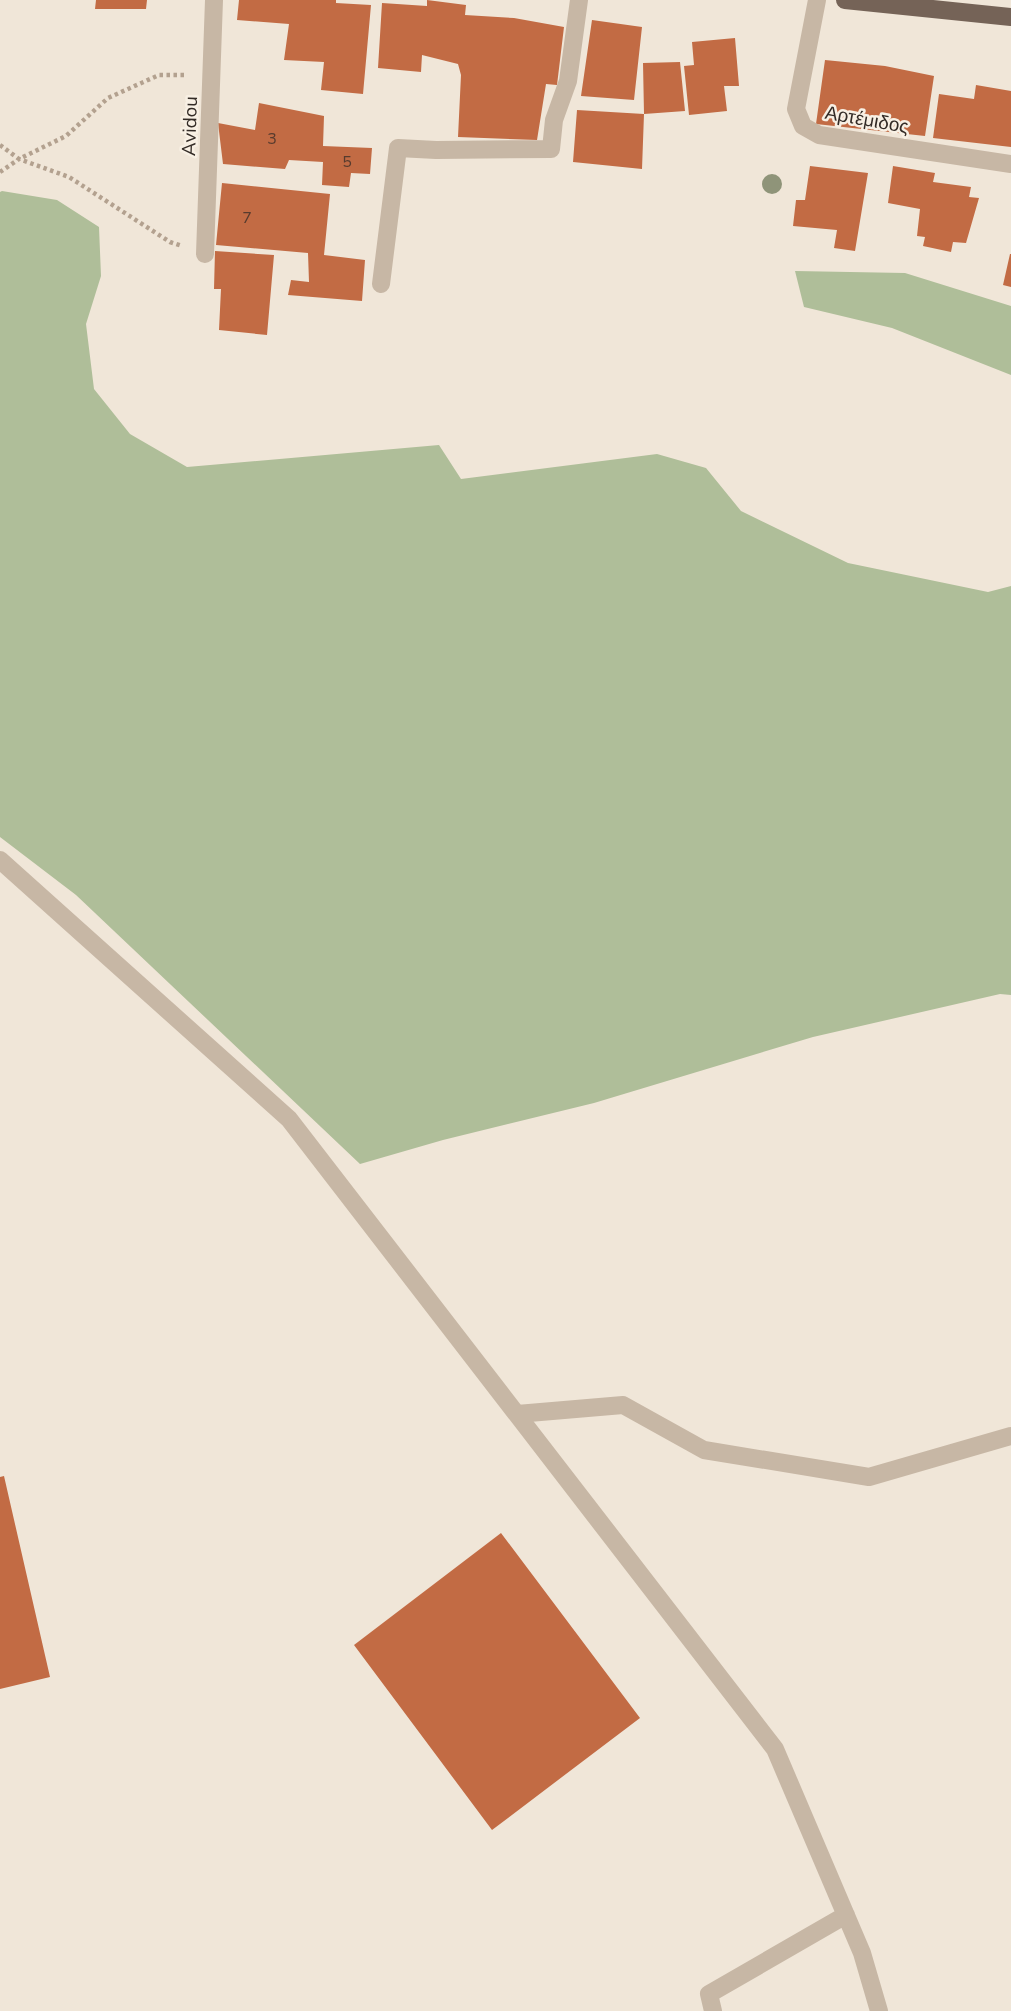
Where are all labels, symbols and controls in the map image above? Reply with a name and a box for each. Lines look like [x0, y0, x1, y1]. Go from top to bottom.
street label: Avidou [176, 96, 204, 156]
street label: Αρτέμιδος [823, 100, 911, 140]
house number: 3 [267, 128, 277, 150]
house number: 5 [342, 151, 352, 173]
house number: 7 [242, 207, 252, 229]

